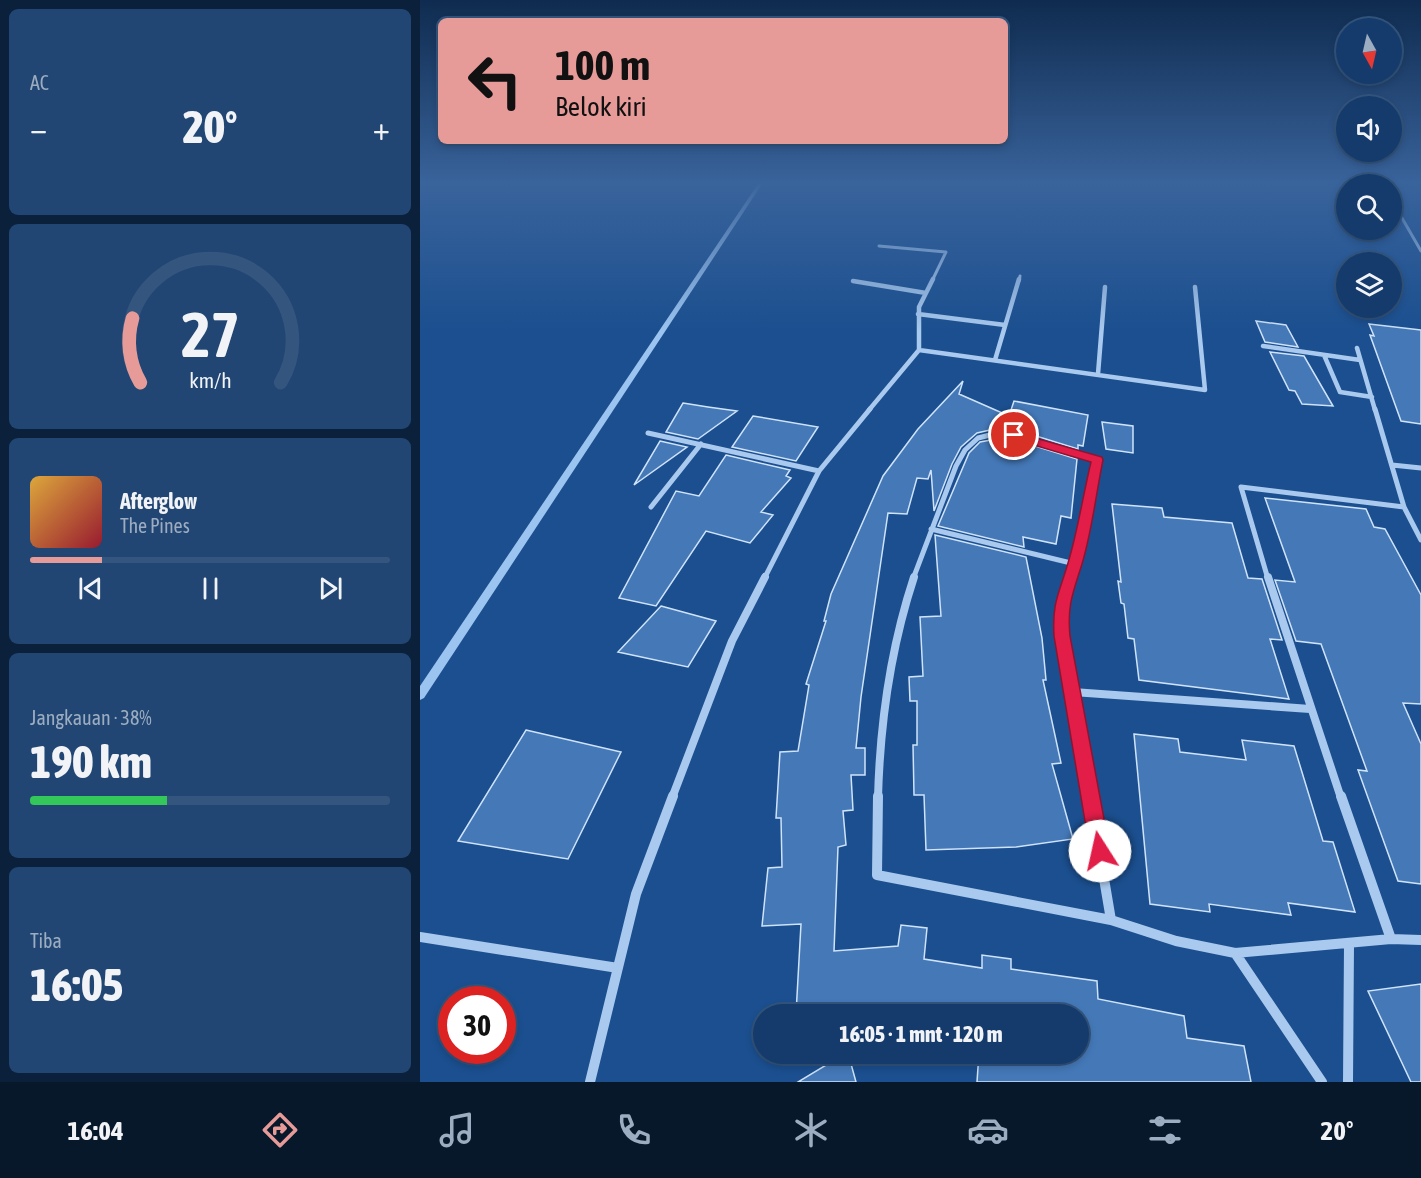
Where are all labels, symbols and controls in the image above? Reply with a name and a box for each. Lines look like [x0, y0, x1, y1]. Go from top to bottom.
north arrow [1336, 18, 1402, 84]
map controls [1336, 18, 1402, 318]
text: 100 m [555, 41, 650, 89]
icon: left [456, 42, 534, 120]
text: AC [30, 71, 49, 94]
text: Belok kiri [555, 91, 647, 122]
button: sound [1336, 96, 1402, 162]
text: 20° [183, 101, 237, 153]
text: − [30, 109, 47, 147]
text: + [373, 109, 390, 147]
button: search [1336, 174, 1402, 240]
button: layers [1336, 252, 1402, 318]
text: 27 [181, 300, 239, 371]
text: km/h [189, 369, 231, 394]
pin [988, 409, 1039, 460]
icon: arrive [997, 418, 1030, 451]
text: Afterglow [120, 488, 197, 514]
text: The Pines [120, 514, 190, 537]
icon: previous [74, 572, 107, 605]
icon: pause [194, 572, 227, 605]
icon: next [314, 572, 347, 605]
text: Jangkauan · 38% [30, 706, 152, 729]
text: 190 km [30, 736, 152, 788]
position arrow [1068, 819, 1132, 883]
text: Tiba [30, 929, 62, 952]
text: 16:05 [30, 959, 124, 1011]
speed limit sign: 30 [438, 986, 516, 1064]
text: 16:05 · 1 mnt · 120 m [839, 1021, 1003, 1047]
icon: directions [259, 1109, 301, 1151]
icon: music [436, 1109, 478, 1151]
icon: phone [613, 1109, 655, 1151]
icon: climate [790, 1109, 832, 1151]
icon: car [967, 1109, 1009, 1151]
icon: filters [1144, 1109, 1186, 1151]
text: 16:04 [68, 1115, 124, 1146]
text: 20° [1321, 1115, 1353, 1146]

